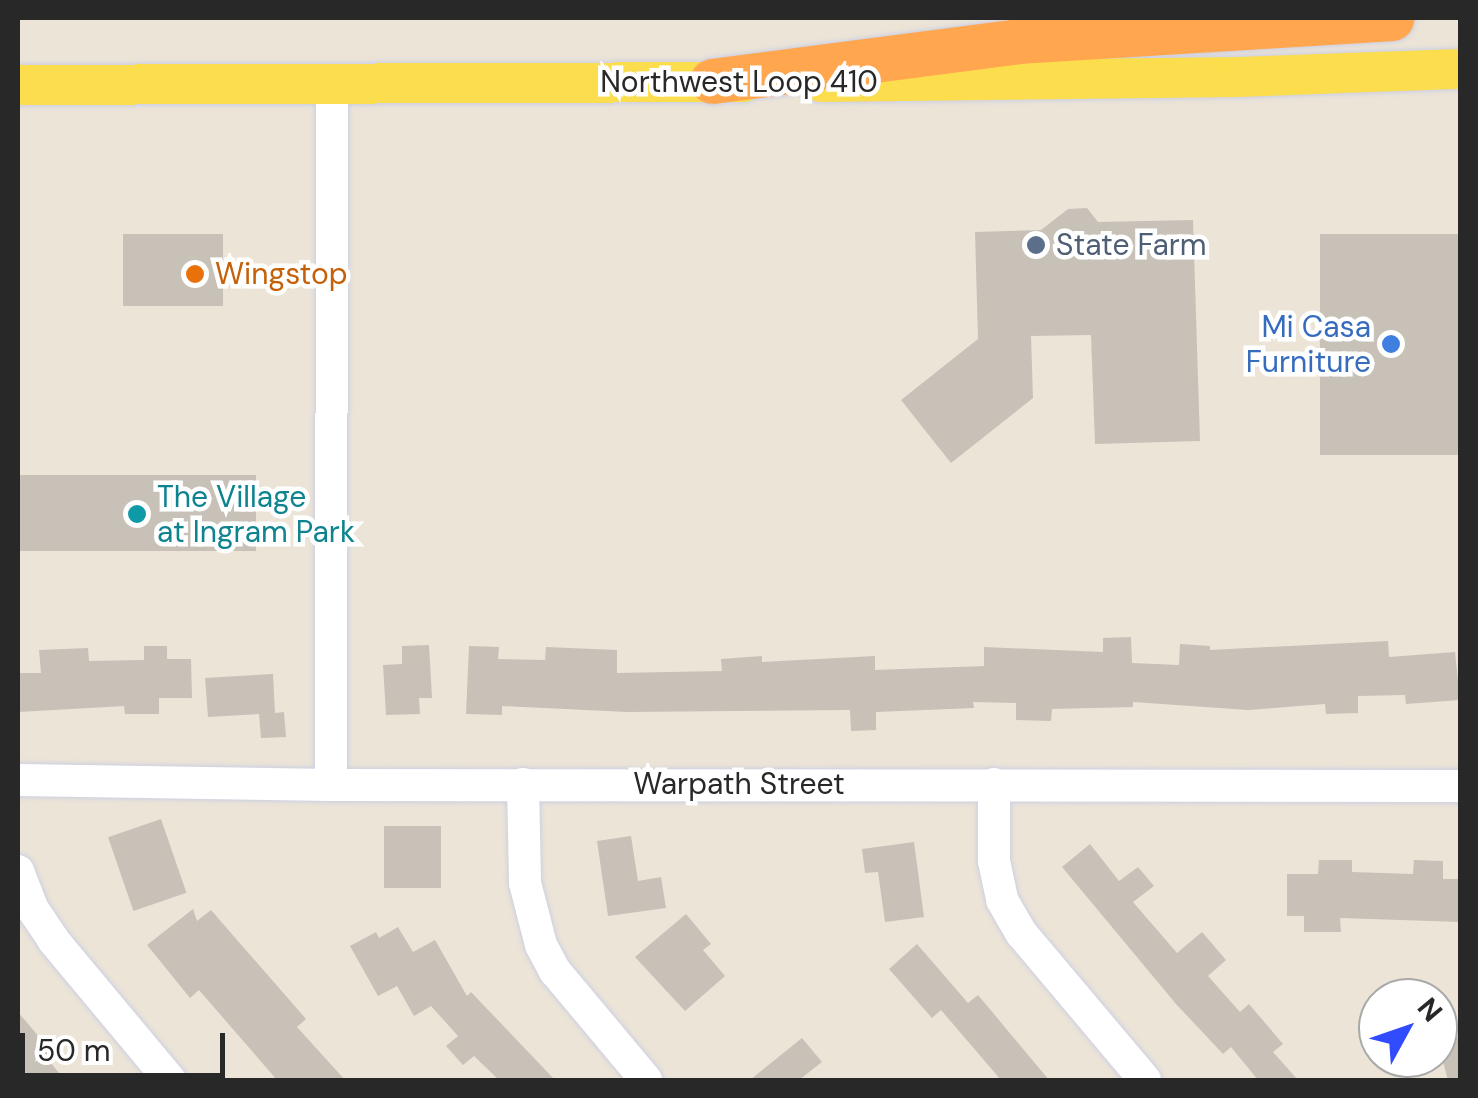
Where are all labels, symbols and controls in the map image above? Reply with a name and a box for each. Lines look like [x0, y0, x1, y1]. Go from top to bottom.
street label: Northwest Loop 410 [600, 64, 878, 100]
place label: State Farm [1056, 227, 1207, 263]
marker: State Farm [1025, 234, 1047, 256]
place label: Wingstop [215, 256, 348, 292]
marker: Wingstop [184, 263, 206, 285]
place label: Mi Casa Furniture [1246, 309, 1371, 380]
marker: Mi Casa Furniture [1380, 333, 1402, 355]
place label: The Village at Ingram Park [157, 479, 355, 550]
marker: The Village at Ingram Park [126, 503, 148, 525]
street label: Warpath Street [633, 766, 845, 802]
north arrow [1358, 978, 1458, 1078]
text: N [1409, 990, 1451, 1029]
scale bar [25, 1013, 230, 1075]
text: 50 m [37, 1031, 111, 1070]

